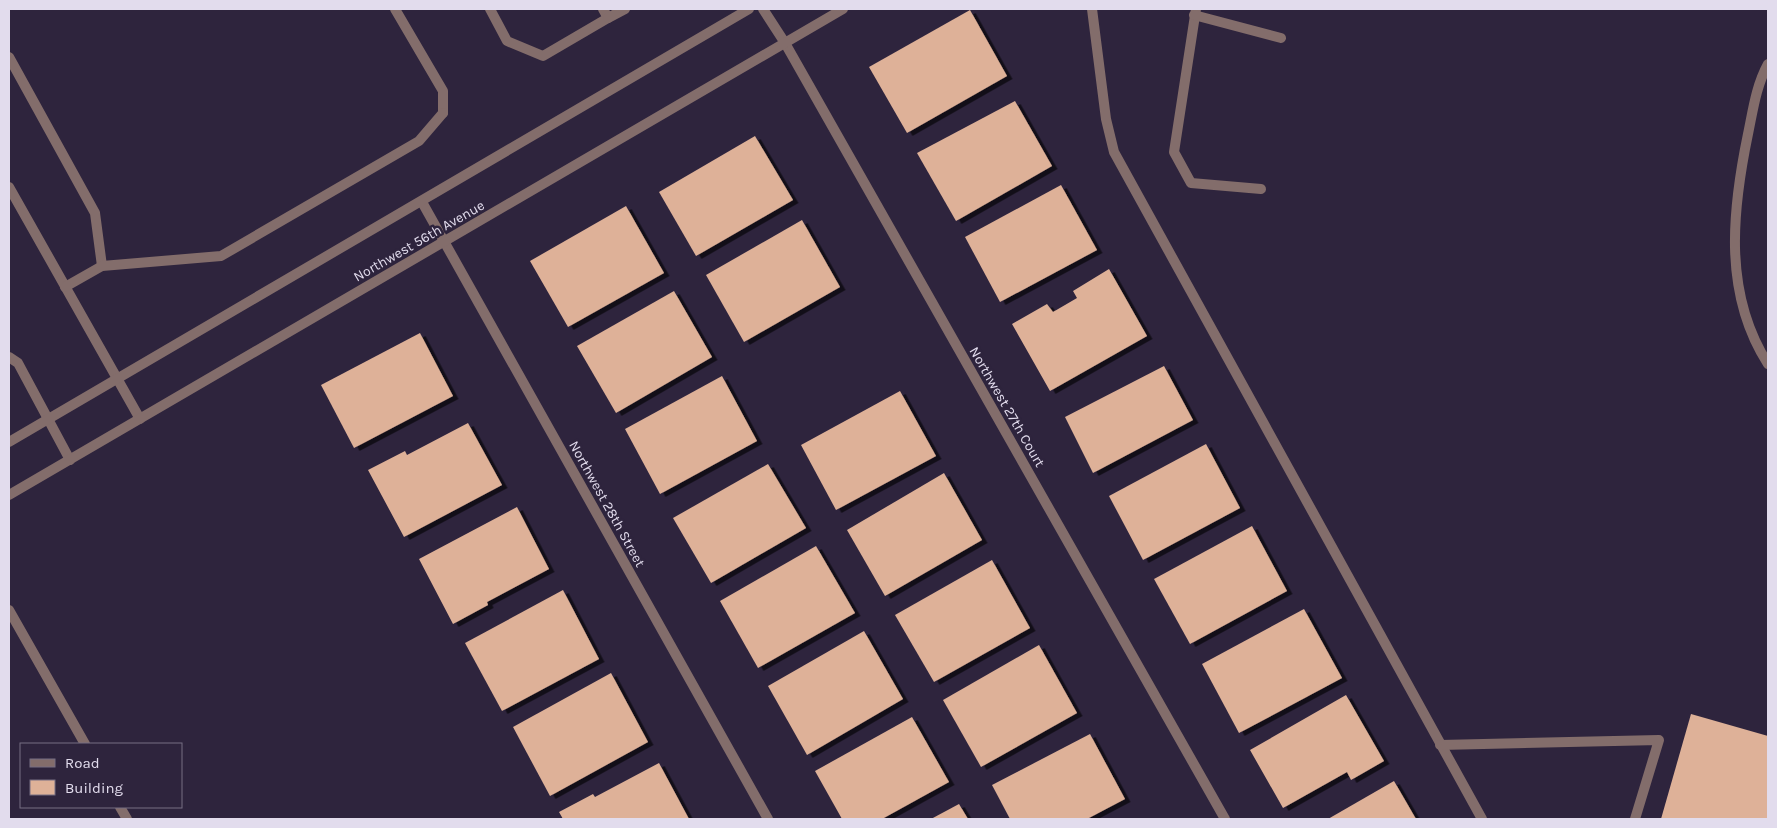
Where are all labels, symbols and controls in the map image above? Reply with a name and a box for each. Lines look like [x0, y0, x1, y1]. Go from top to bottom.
street label: Northwest 56th Avenue [351, 197, 487, 285]
street label: Northwest 27th Court [966, 344, 1048, 470]
street label: Northwest 28th Street [565, 438, 649, 570]
legend [20, 743, 182, 808]
text: Road [65, 754, 100, 772]
text: Building [65, 779, 123, 797]

